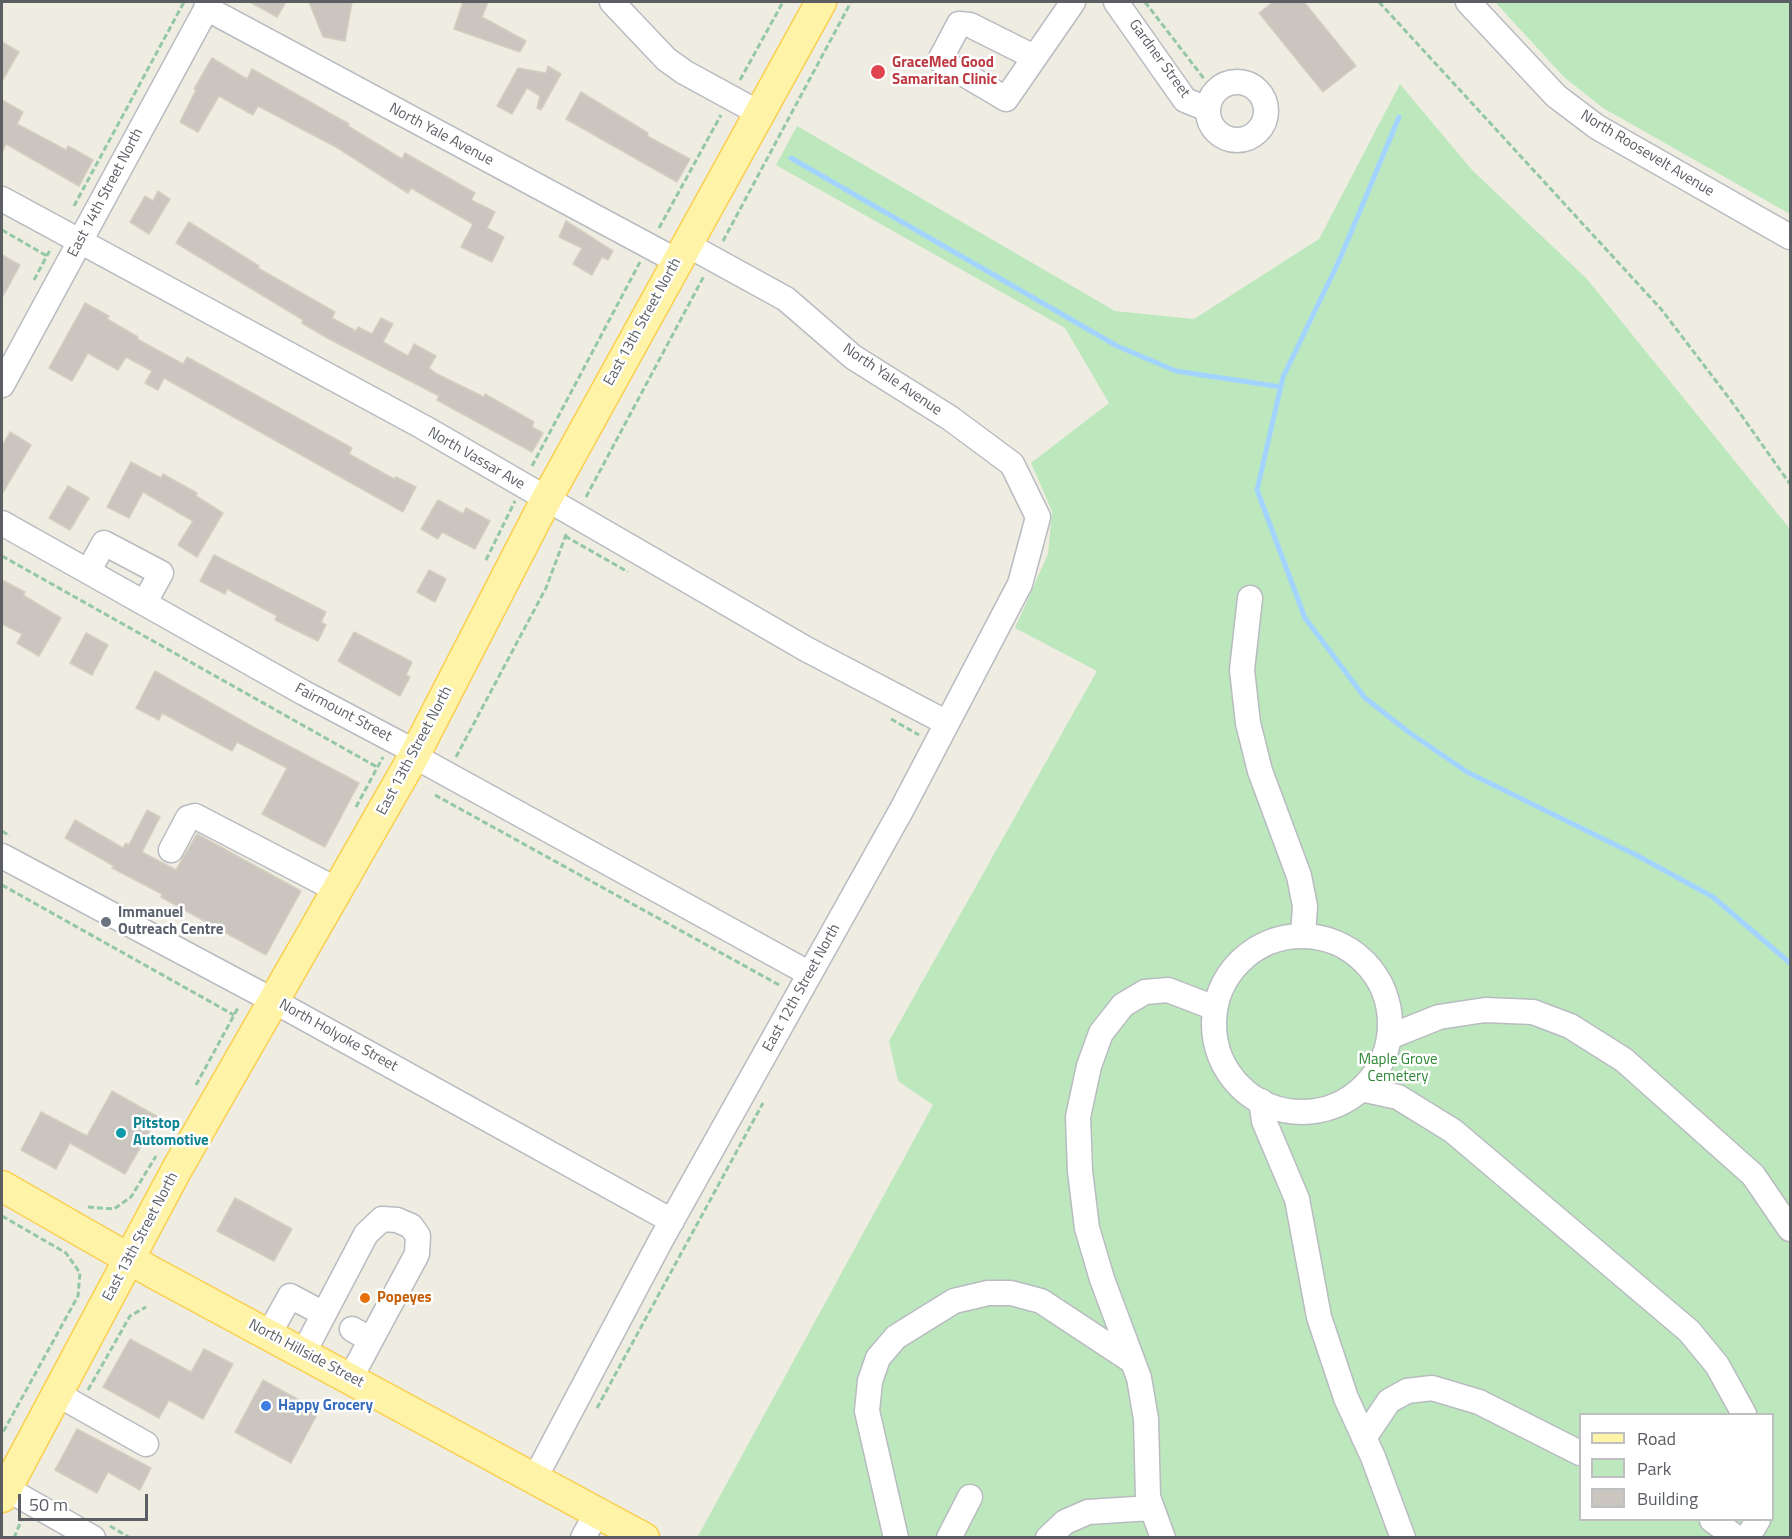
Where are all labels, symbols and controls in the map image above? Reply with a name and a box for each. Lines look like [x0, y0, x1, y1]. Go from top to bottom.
street label: Gardner Street [1125, 16, 1193, 102]
place label: GraceMed Good Samaritan Clinic [892, 54, 997, 89]
marker: GraceMed Good Samaritan Clinic [869, 63, 887, 81]
street label: North Yale Avenue [386, 100, 496, 170]
street label: North Roosevelt Avenue [1577, 107, 1717, 201]
street label: East 14th Street North [64, 126, 148, 260]
street label: East 13th Street North [600, 255, 686, 389]
street label: North Yale Avenue [839, 340, 945, 420]
street label: North Vassar Ave [424, 424, 528, 494]
street label: Fairmount Street [292, 680, 394, 746]
street label: East 13th Street North [373, 684, 457, 818]
place label: Immanuel Outreach Centre [118, 904, 223, 939]
marker: Immanuel Outreach Centre [99, 915, 113, 929]
street label: East 12th Street North [759, 921, 845, 1055]
street label: North Holyoke Street [276, 996, 400, 1076]
park label: Maple Grove Cemetery [1358, 1051, 1438, 1086]
place label: Pitstop Automotive [133, 1115, 209, 1150]
marker: Pitstop Automotive [114, 1126, 128, 1140]
street label: East 13th Street North [99, 1170, 183, 1304]
place label: Popeyes [377, 1289, 432, 1307]
marker: Popeyes [358, 1291, 372, 1305]
street label: North Hillside Street [245, 1316, 367, 1392]
place label: Happy Grocery [278, 1397, 373, 1415]
marker: Happy Grocery [259, 1399, 273, 1413]
legend [1579, 1413, 1774, 1521]
text: Road [1637, 1425, 1676, 1452]
text: Park [1637, 1455, 1671, 1482]
scale bar [21, 1482, 152, 1520]
text: Building [1637, 1485, 1698, 1512]
text: 50 m [29, 1491, 68, 1518]

